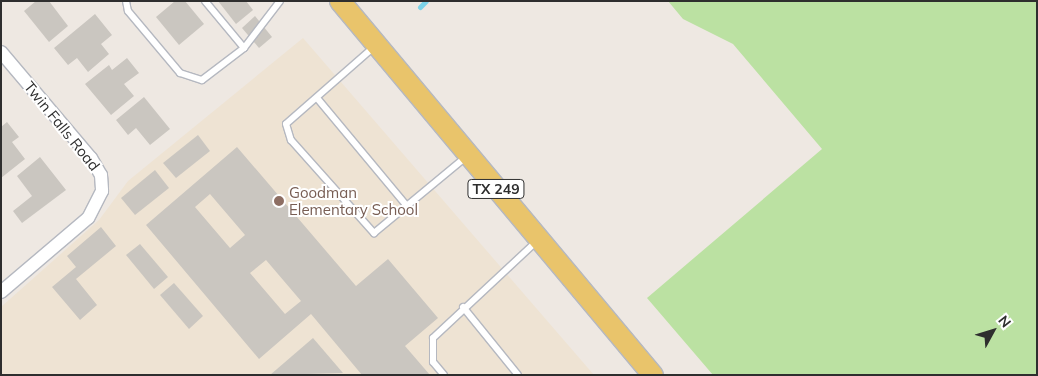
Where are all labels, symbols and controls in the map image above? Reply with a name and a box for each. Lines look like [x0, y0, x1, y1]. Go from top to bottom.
street label: Twin Falls Road [20, 78, 104, 174]
road number: TX 249 [467, 178, 525, 200]
place label: Goodman Elementary School [289, 183, 418, 218]
marker: Goodman Elementary School [273, 195, 285, 207]
north arrow [968, 306, 1018, 356]
text: N [994, 312, 1015, 331]

